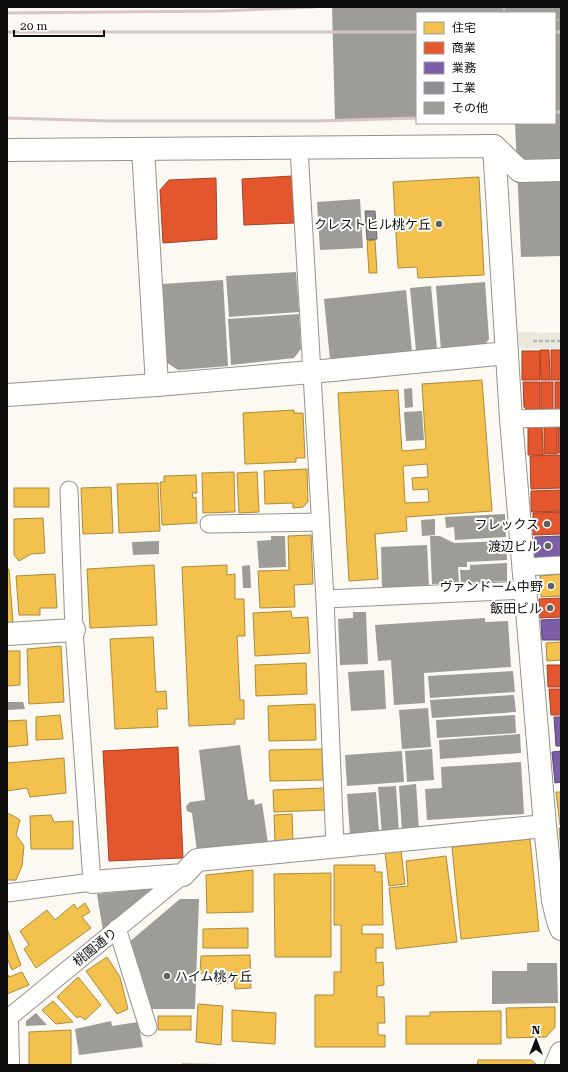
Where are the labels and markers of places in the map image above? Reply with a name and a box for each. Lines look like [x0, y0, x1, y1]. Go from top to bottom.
place label: クレストヒル桃ケ丘 [314, 217, 431, 232]
marker: クレストヒル桃ケ丘 [434, 219, 444, 229]
place label: フレックス [474, 517, 539, 532]
marker: フレックス [542, 519, 552, 529]
place label: 渡辺ビル [488, 539, 540, 554]
marker: 渡辺ビル [543, 541, 553, 551]
place label: ヴァンドーム中野 [439, 579, 543, 594]
marker: ヴァンドーム中野 [546, 581, 556, 591]
place label: 飯田ビル [490, 601, 542, 616]
marker: 飯田ビル [545, 603, 555, 613]
place label: ハイム桃ヶ丘 [175, 969, 252, 984]
marker: ハイム桃ヶ丘 [162, 971, 172, 981]

